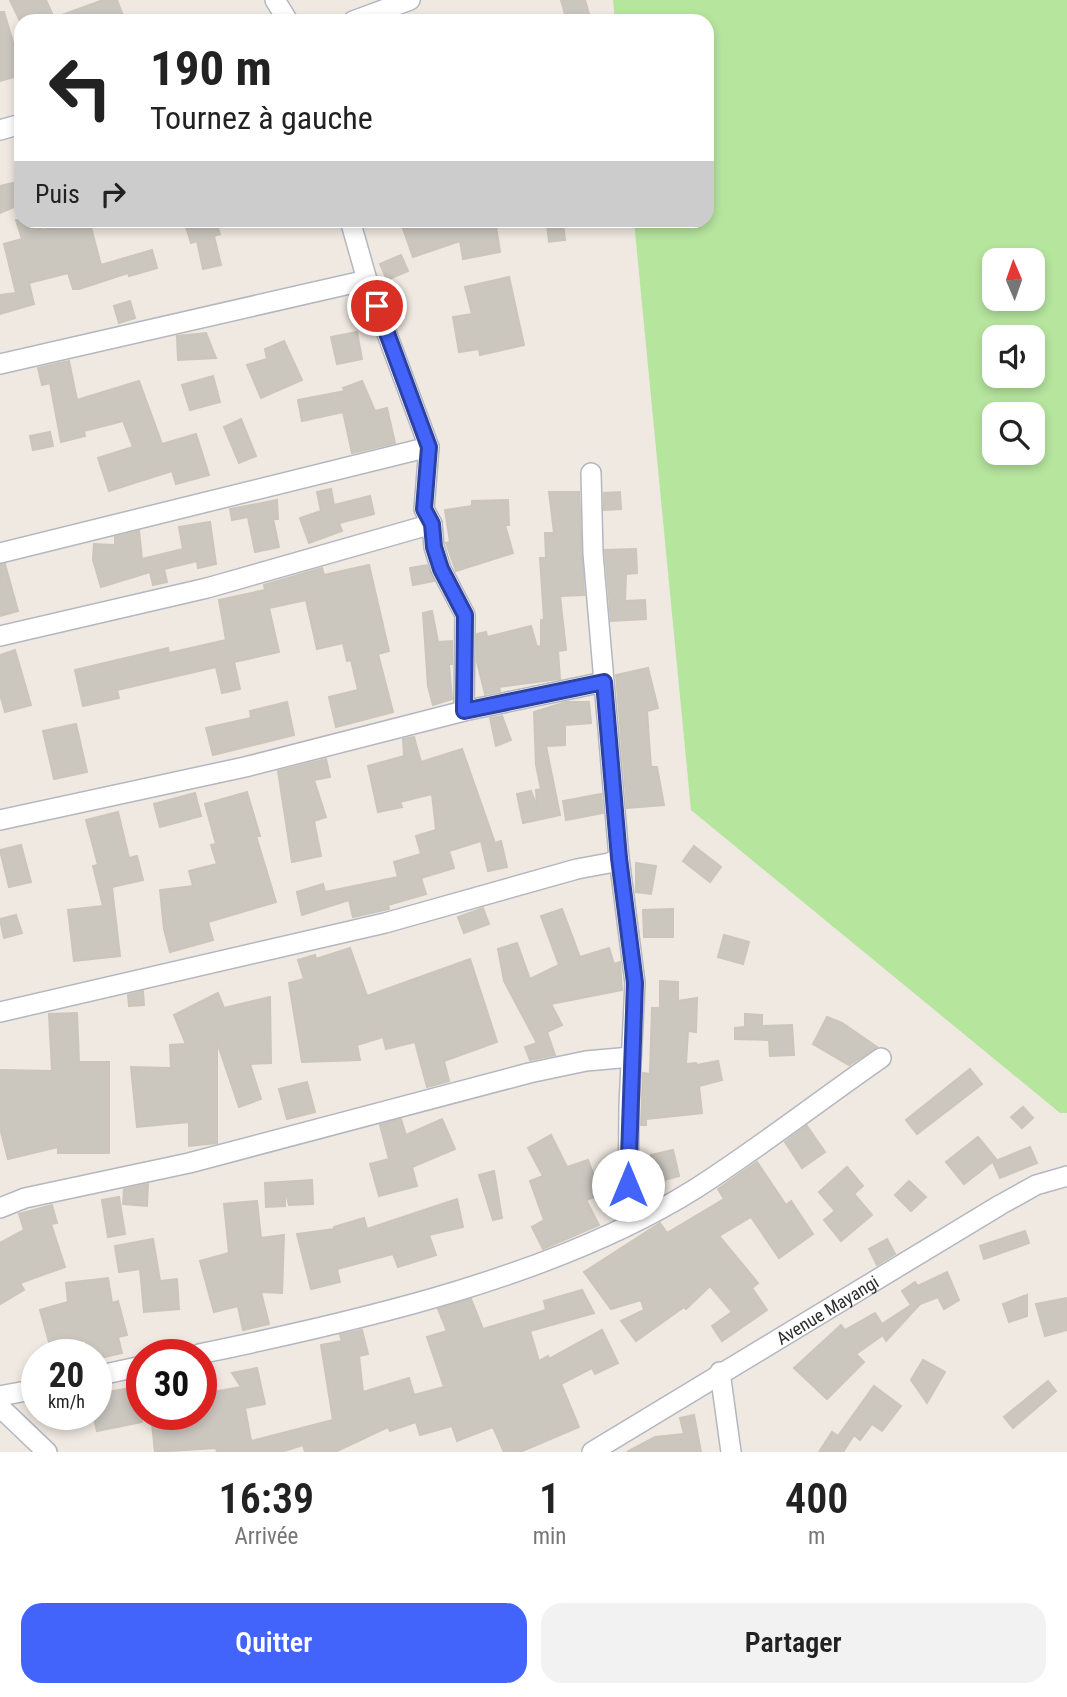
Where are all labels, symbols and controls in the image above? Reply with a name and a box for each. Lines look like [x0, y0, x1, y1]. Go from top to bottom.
text: 190 m [150, 40, 272, 97]
icon: left [35, 42, 126, 133]
text: Tournez à gauche [150, 99, 373, 137]
icon: right [94, 175, 132, 213]
text: Puis [35, 179, 80, 209]
north arrow [982, 248, 1045, 312]
map controls [982, 248, 1045, 465]
pin [347, 276, 407, 336]
icon: arrive [358, 287, 396, 325]
button: sound [982, 325, 1045, 388]
button: search [982, 402, 1045, 465]
position arrow [591, 1148, 665, 1222]
street label: Avenue Mayangi [772, 1271, 882, 1349]
speed limit sign: 30 [126, 1339, 217, 1430]
text: 20 [49, 1355, 84, 1396]
text: km/h [48, 1391, 85, 1412]
text: 16:39 [219, 1474, 314, 1523]
text: 1 [539, 1474, 560, 1523]
text: 400 [785, 1474, 848, 1523]
text: Arrivée [234, 1523, 298, 1550]
text: min [533, 1523, 566, 1550]
text: m [808, 1523, 825, 1550]
button: Quitter [21, 1603, 527, 1683]
button: Partager [541, 1603, 1046, 1683]

